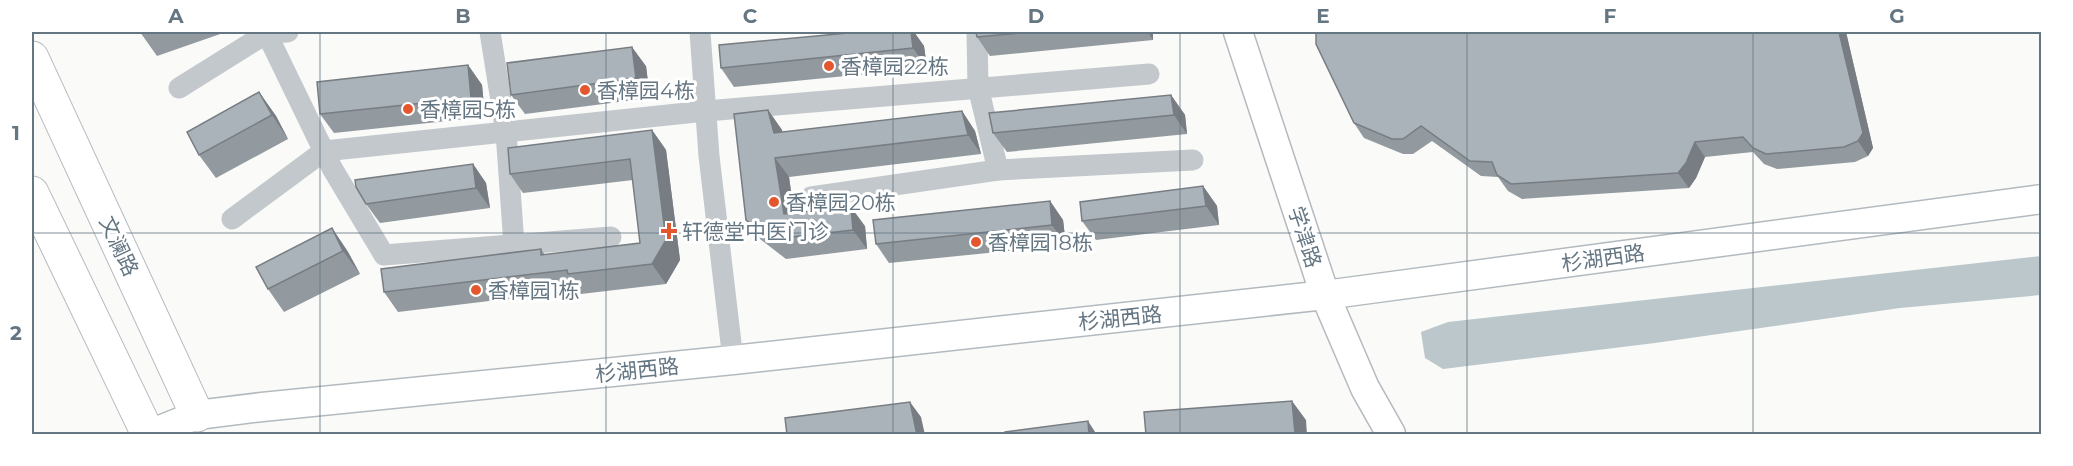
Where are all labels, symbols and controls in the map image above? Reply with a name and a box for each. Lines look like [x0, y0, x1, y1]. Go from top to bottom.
text: A [167, 4, 184, 28]
text: B [455, 4, 471, 28]
text: C [743, 4, 758, 28]
text: D [1028, 4, 1044, 28]
text: E [1316, 4, 1330, 28]
text: F [1604, 4, 1617, 28]
text: G [1889, 4, 1905, 28]
place label: 香樟园22栋 [841, 54, 949, 79]
marker: 香樟园22栋 [822, 59, 836, 73]
place label: 香樟园4栋 [597, 78, 695, 103]
marker: 香樟园4栋 [578, 83, 592, 97]
place label: 香樟园5栋 [420, 97, 516, 122]
marker: 香樟园5栋 [401, 102, 415, 116]
text: 1 [12, 121, 20, 145]
place label: 香樟园20栋 [786, 190, 896, 215]
marker: 香樟园20栋 [767, 195, 781, 209]
street label: 学津路 [1283, 203, 1327, 271]
street label: 文澜路 [94, 212, 144, 280]
place label: 轩德堂中医门诊 [682, 219, 829, 244]
marker: 轩德堂中医门诊 [660, 222, 678, 240]
place label: 香樟园18栋 [988, 230, 1093, 255]
marker: 香樟园18栋 [969, 235, 983, 249]
street label: 杉湖西路 [1560, 240, 1646, 276]
place label: 香樟园1栋 [488, 278, 580, 303]
marker: 香樟园1栋 [469, 283, 483, 297]
street label: 杉湖西路 [1077, 301, 1163, 335]
text: 2 [10, 321, 22, 345]
street label: 杉湖西路 [594, 353, 680, 387]

